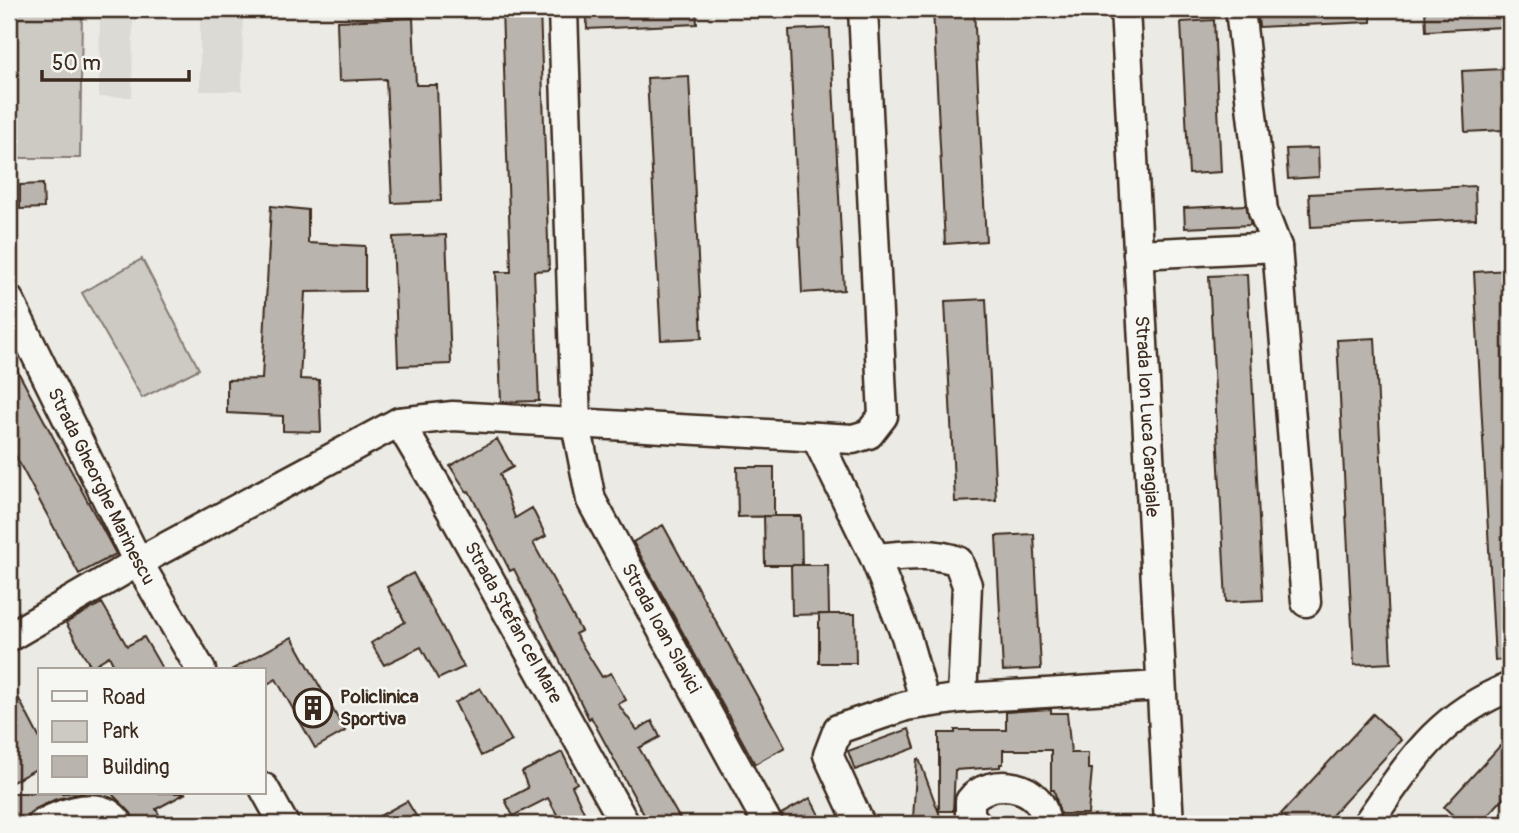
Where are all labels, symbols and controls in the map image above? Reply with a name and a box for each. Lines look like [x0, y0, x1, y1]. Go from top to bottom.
scale bar [42, 38, 189, 82]
text: 50 m [52, 50, 101, 77]
street label: Strada Ion Luca Caragiale [1130, 315, 1164, 518]
street label: Strada Gheorghe Marinescu [42, 384, 161, 589]
street label: Strada Ștefan cel Mare [459, 538, 568, 708]
street label: Strada Ioan Slavici [616, 559, 706, 698]
legend [38, 668, 266, 794]
text: Road [102, 684, 146, 711]
place label: Policlinica Sportiva [340, 685, 419, 731]
building icon: Policlinica Sportiva [292, 687, 334, 729]
text: Park [102, 718, 139, 745]
text: Building [102, 754, 169, 781]

